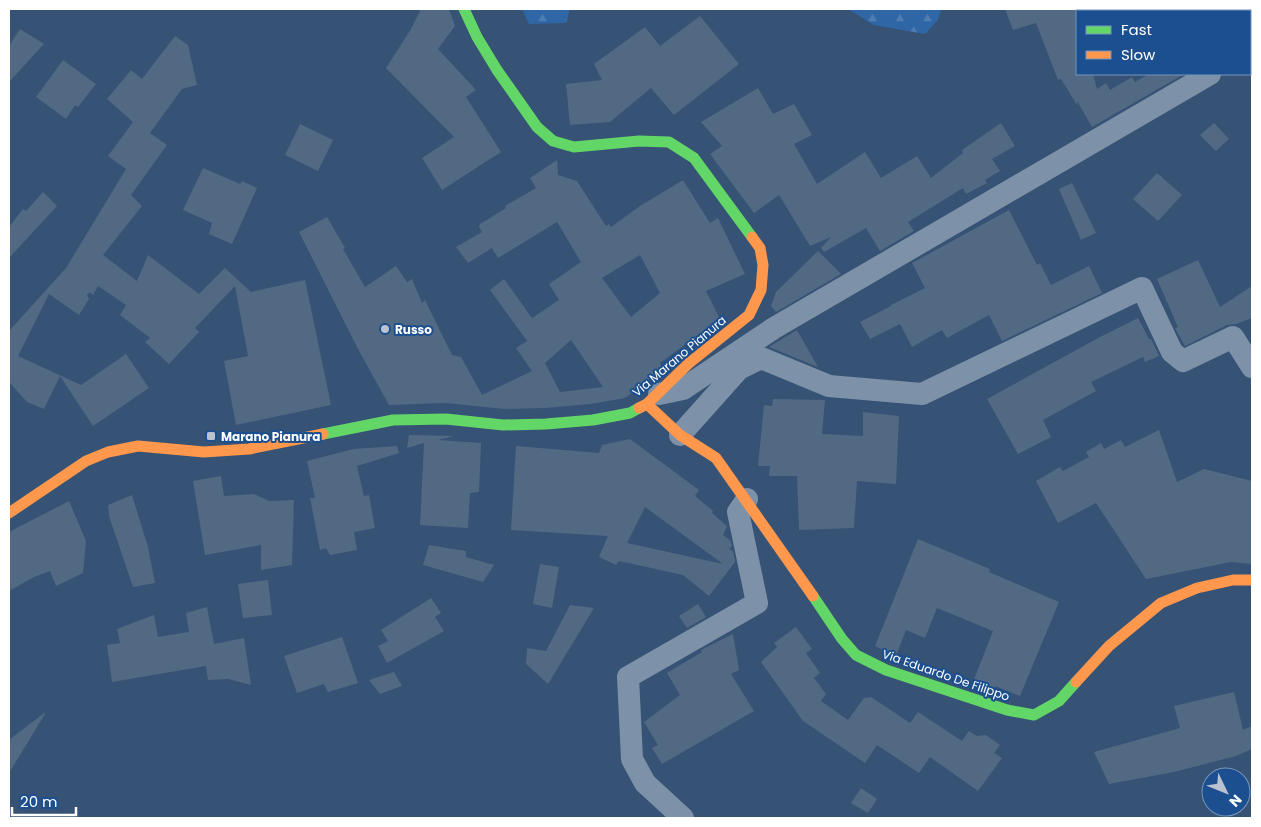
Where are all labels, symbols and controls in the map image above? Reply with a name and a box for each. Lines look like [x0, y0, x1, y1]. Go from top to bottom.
legend [1076, 10, 1251, 75]
text: Fast [1121, 19, 1152, 40]
text: Slow [1121, 44, 1156, 65]
street label: Via Marano Pianura [628, 312, 730, 400]
place label: Russo [395, 321, 432, 338]
marker: Russo [379, 323, 391, 335]
place label: Marano Pianura [221, 428, 320, 445]
marker: Marano Pianura [205, 430, 217, 442]
street label: Via Eduardo De Filippo [880, 645, 1012, 705]
north arrow [1201, 767, 1251, 817]
scale bar [12, 784, 76, 816]
text: N [1225, 790, 1246, 812]
text: 20 m [20, 791, 58, 812]

